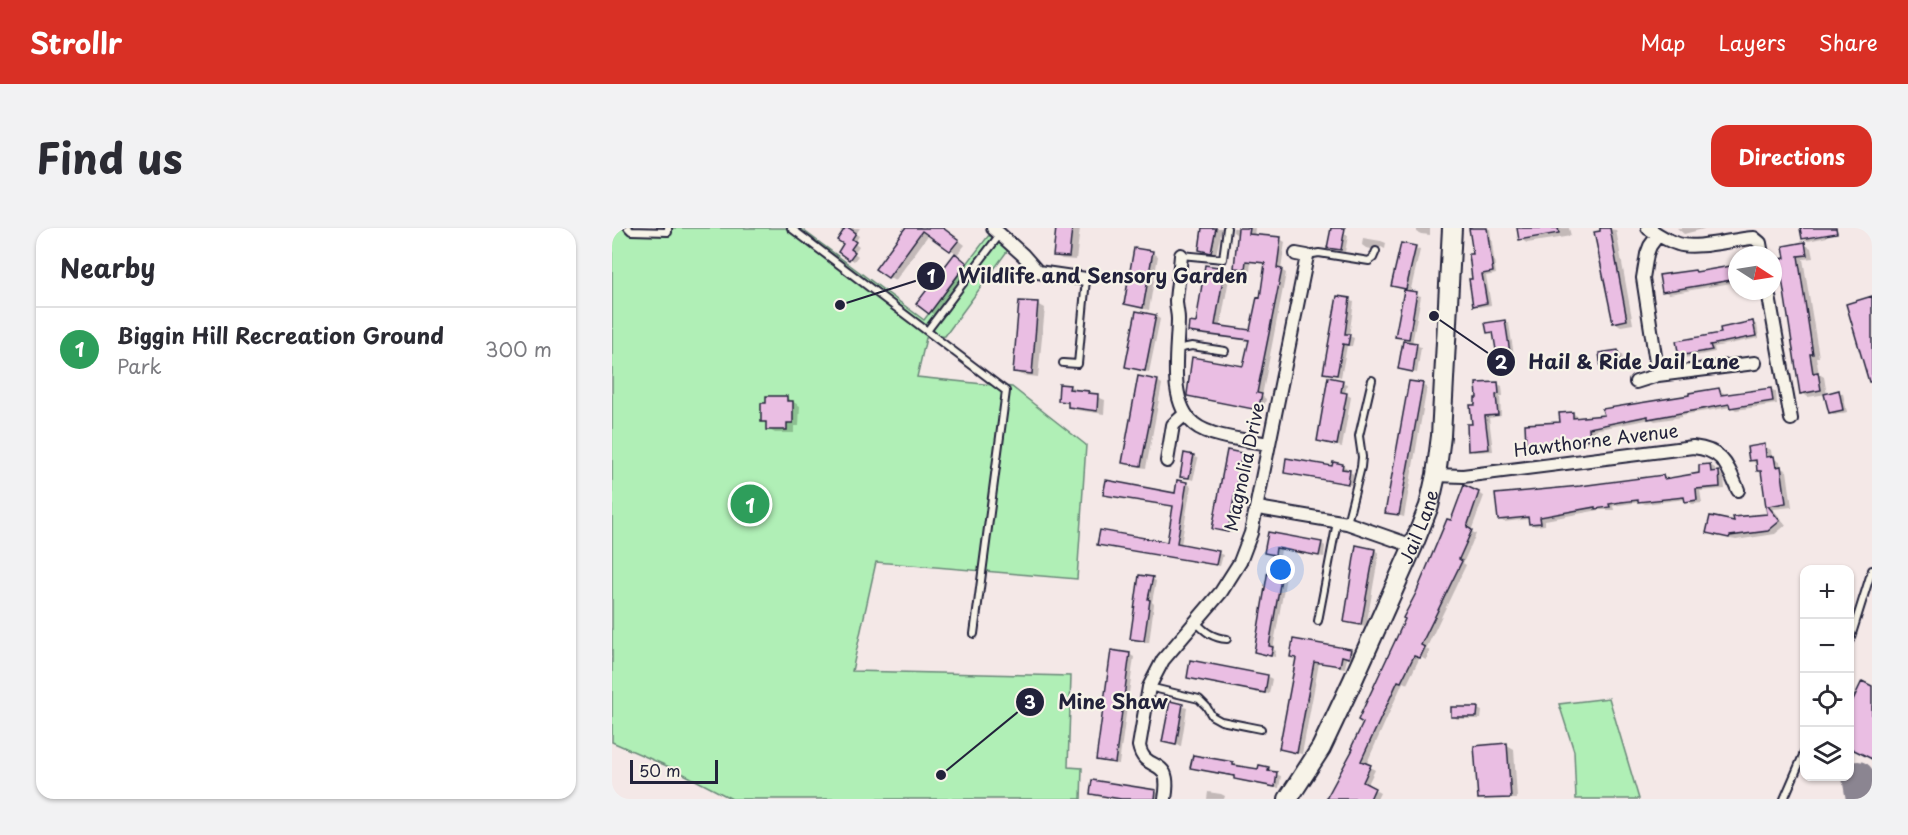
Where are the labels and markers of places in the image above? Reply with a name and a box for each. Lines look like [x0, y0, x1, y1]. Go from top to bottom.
callout: Wildlife and Sensory Garden [916, 257, 1260, 295]
callout: Hail & Ride Jail Lane [1486, 343, 1752, 381]
pin: 1 [730, 482, 770, 526]
callout: Mine Shaw [1015, 683, 1180, 721]

